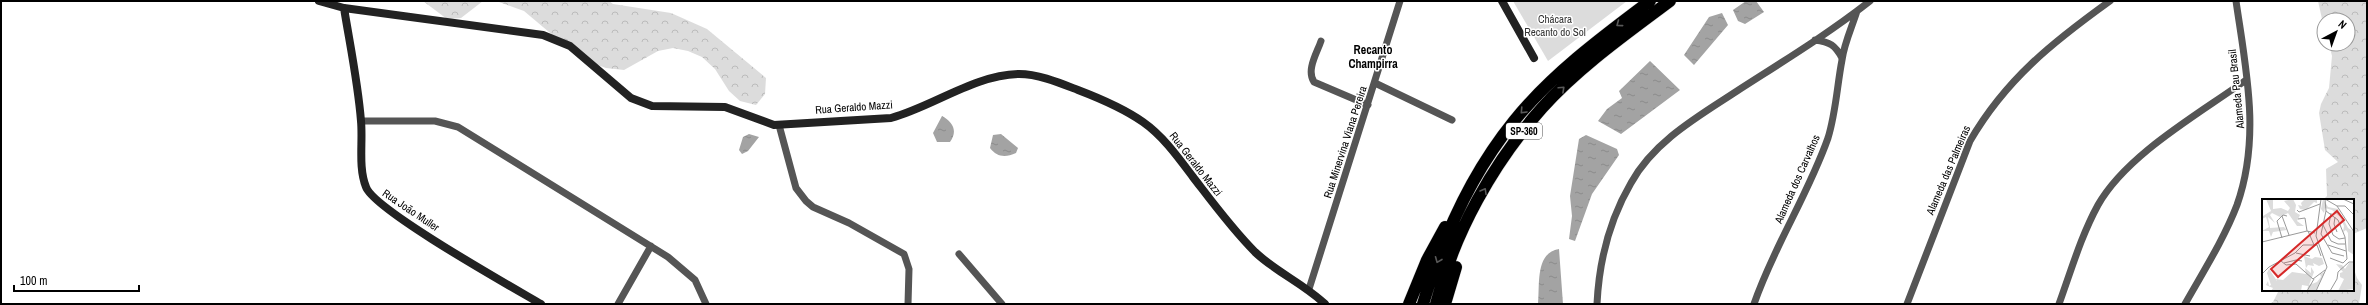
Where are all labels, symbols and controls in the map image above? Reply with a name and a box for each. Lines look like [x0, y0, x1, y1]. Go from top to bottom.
park label: Chácara Recanto do Sol [1524, 12, 1586, 39]
north arrow [2316, 12, 2356, 52]
text: N [2336, 17, 2350, 32]
one-way arrow [1616, 20, 1623, 27]
district label: Recanto Champirra [1348, 42, 1398, 72]
street label: Alameda Pau Brasil [2225, 49, 2247, 130]
street label: Rua Minervina Viana Pereira [1320, 84, 1370, 200]
one-way arrow [1558, 86, 1565, 93]
street label: Rua Geraldo Mazzi [815, 97, 893, 117]
one-way arrow [1521, 107, 1528, 114]
road number: SP-360 [1506, 123, 1542, 139]
street label: Alameda das Palmeiras [1922, 123, 1973, 218]
street label: Rua Geraldo Mazzi [1167, 129, 1225, 199]
street label: Alameda dos Carvalhos [1771, 132, 1823, 227]
street label: Rua João Muller [380, 186, 442, 234]
one-way arrow [1479, 188, 1486, 195]
inset map [2262, 199, 2354, 291]
one-way arrow [1435, 255, 1443, 263]
scale bar [14, 267, 139, 293]
text: 100 m [20, 273, 47, 289]

